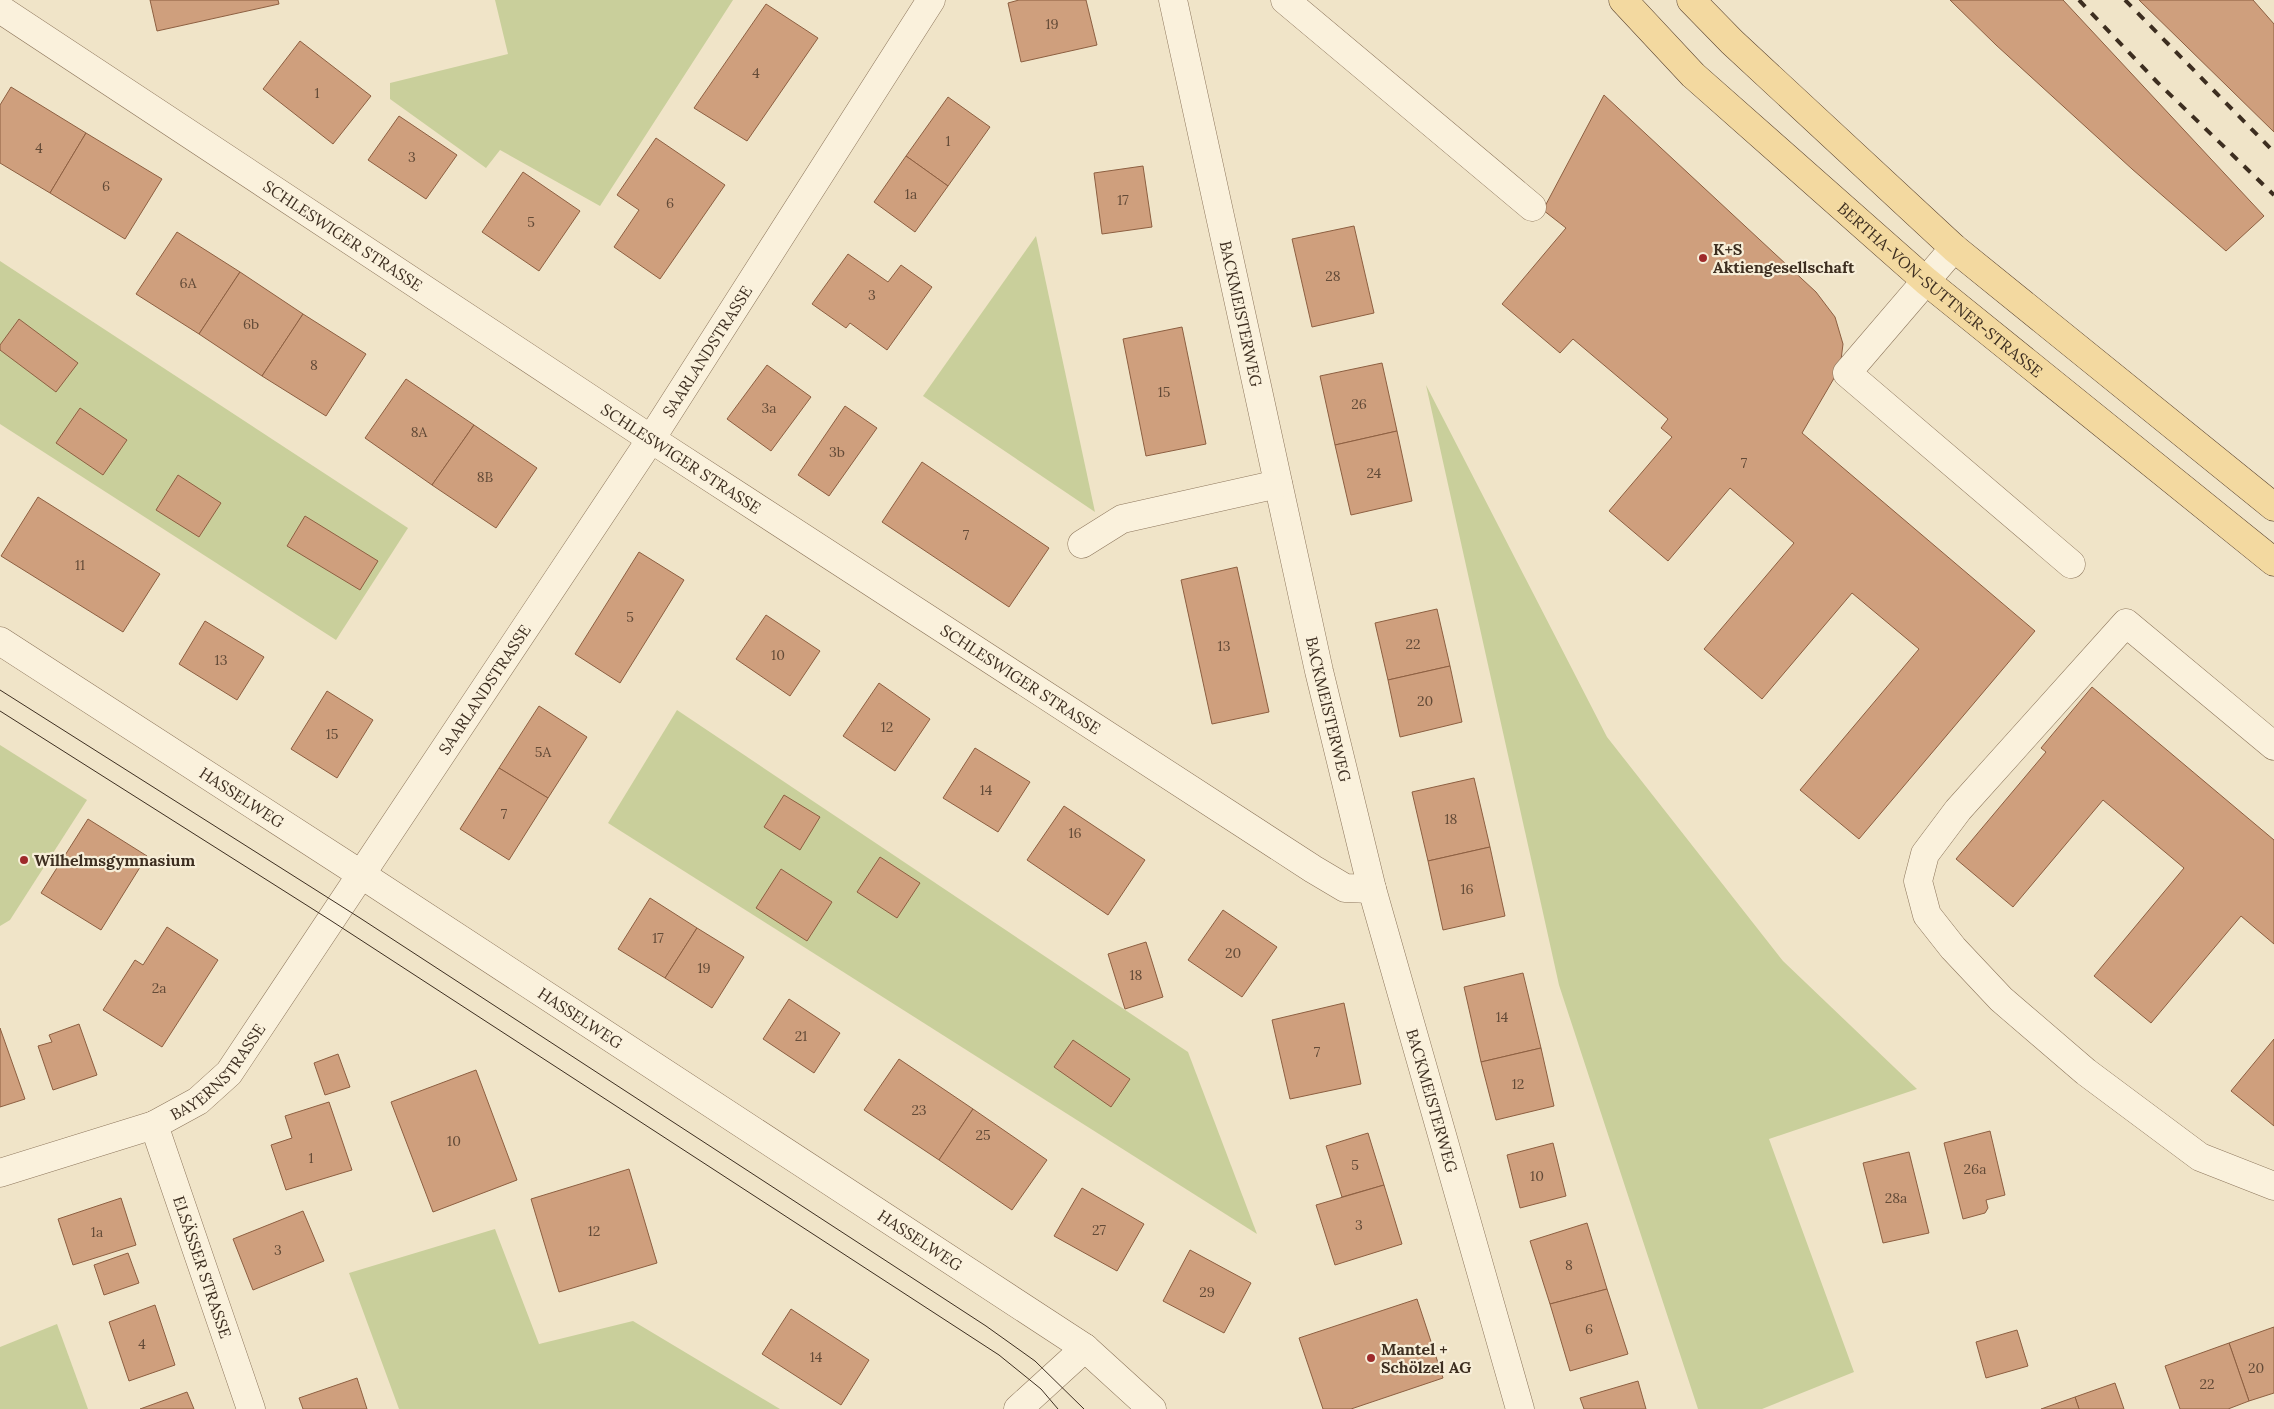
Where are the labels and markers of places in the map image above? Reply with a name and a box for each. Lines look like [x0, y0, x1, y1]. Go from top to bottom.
place label: K+S Aktiengesellschaft [1713, 239, 1855, 277]
marker: K+S Aktiengesellschaft [1697, 252, 1709, 264]
place label: Wilhelmsgymnasium [34, 850, 195, 870]
marker: Wilhelmsgymnasium [18, 854, 30, 866]
place label: Mantel + Schölzel AG [1381, 1339, 1471, 1377]
marker: Mantel + Schölzel AG [1365, 1352, 1377, 1364]

